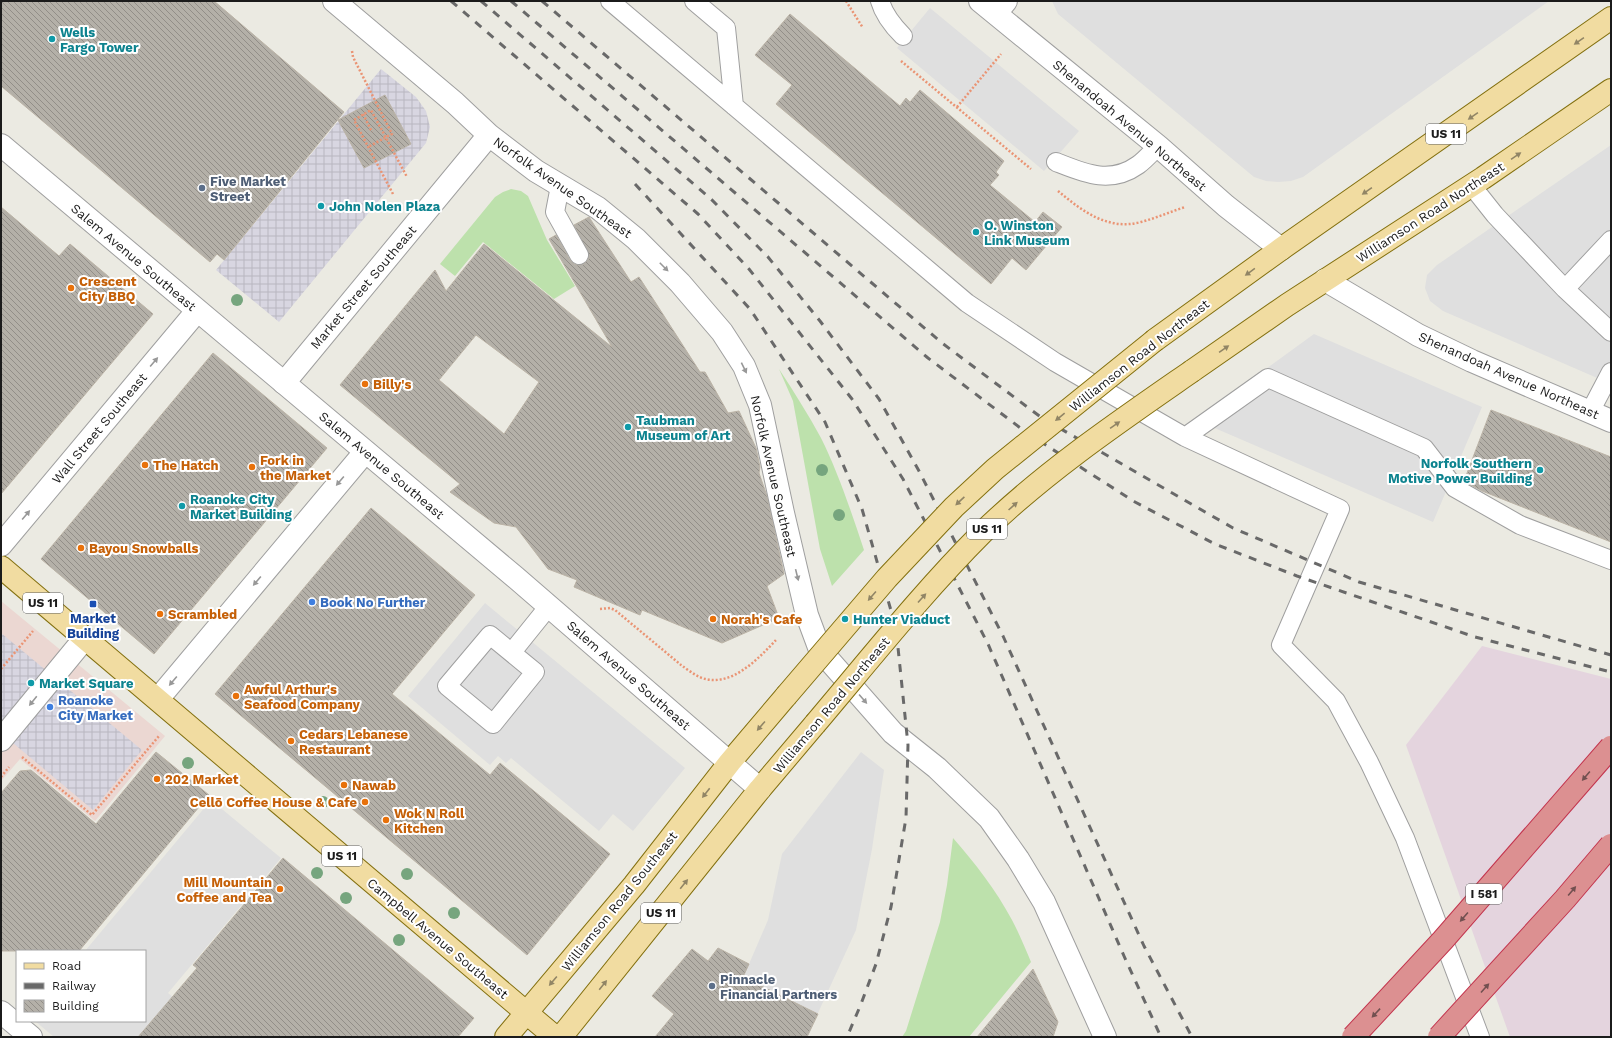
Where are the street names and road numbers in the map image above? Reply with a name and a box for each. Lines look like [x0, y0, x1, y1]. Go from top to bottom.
street label: Shenandoah Avenue Northeast [1050, 57, 1210, 194]
road number: US 11 [1426, 124, 1466, 144]
street label: Norfolk Avenue Southeast [491, 134, 635, 241]
street label: Williamson Road Northeast [1354, 159, 1507, 266]
street label: Salem Avenue Southeast [68, 201, 200, 314]
street label: Market Street Southeast [307, 222, 420, 352]
street label: Williamson Road Northeast [1066, 296, 1213, 415]
street label: Shenandoah Avenue Northeast [1416, 329, 1602, 422]
street label: Wall Street Southeast [49, 370, 150, 487]
street label: Norfolk Avenue Southeast [748, 394, 800, 559]
street label: Salem Avenue Southeast [316, 409, 448, 522]
road number: US 11 [967, 519, 1007, 539]
road number: US 11 [23, 593, 63, 613]
street label: Salem Avenue Southeast [564, 618, 694, 733]
street label: Williamson Road Northeast [770, 634, 893, 776]
street label: Williamson Road Southeast [558, 828, 681, 974]
road number: US 11 [322, 846, 362, 866]
street label: Campbell Avenue Southeast [364, 875, 512, 1002]
road number: I 581 [1466, 884, 1502, 904]
road number: US 11 [641, 903, 681, 923]

